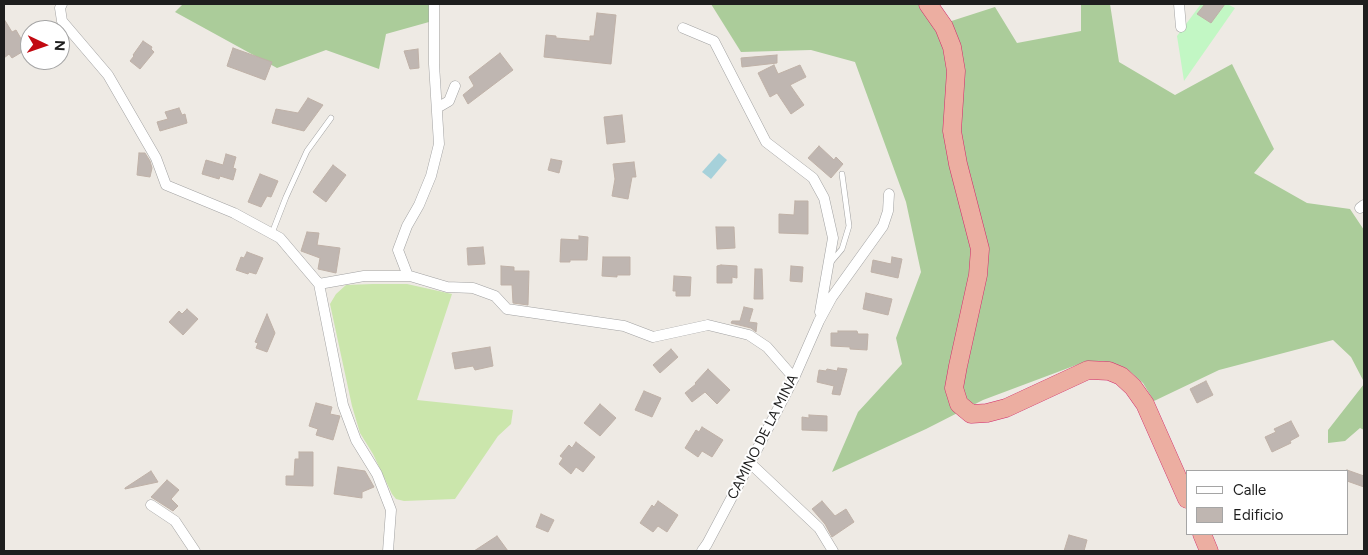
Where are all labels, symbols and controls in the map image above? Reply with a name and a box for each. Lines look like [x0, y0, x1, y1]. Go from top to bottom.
north arrow [20, 20, 70, 70]
text: N [51, 40, 68, 52]
street label: CAMINO DE LA MINA [724, 372, 802, 502]
legend [1186, 470, 1348, 535]
text: Calle [1233, 481, 1266, 499]
text: Edificio [1233, 506, 1283, 524]

